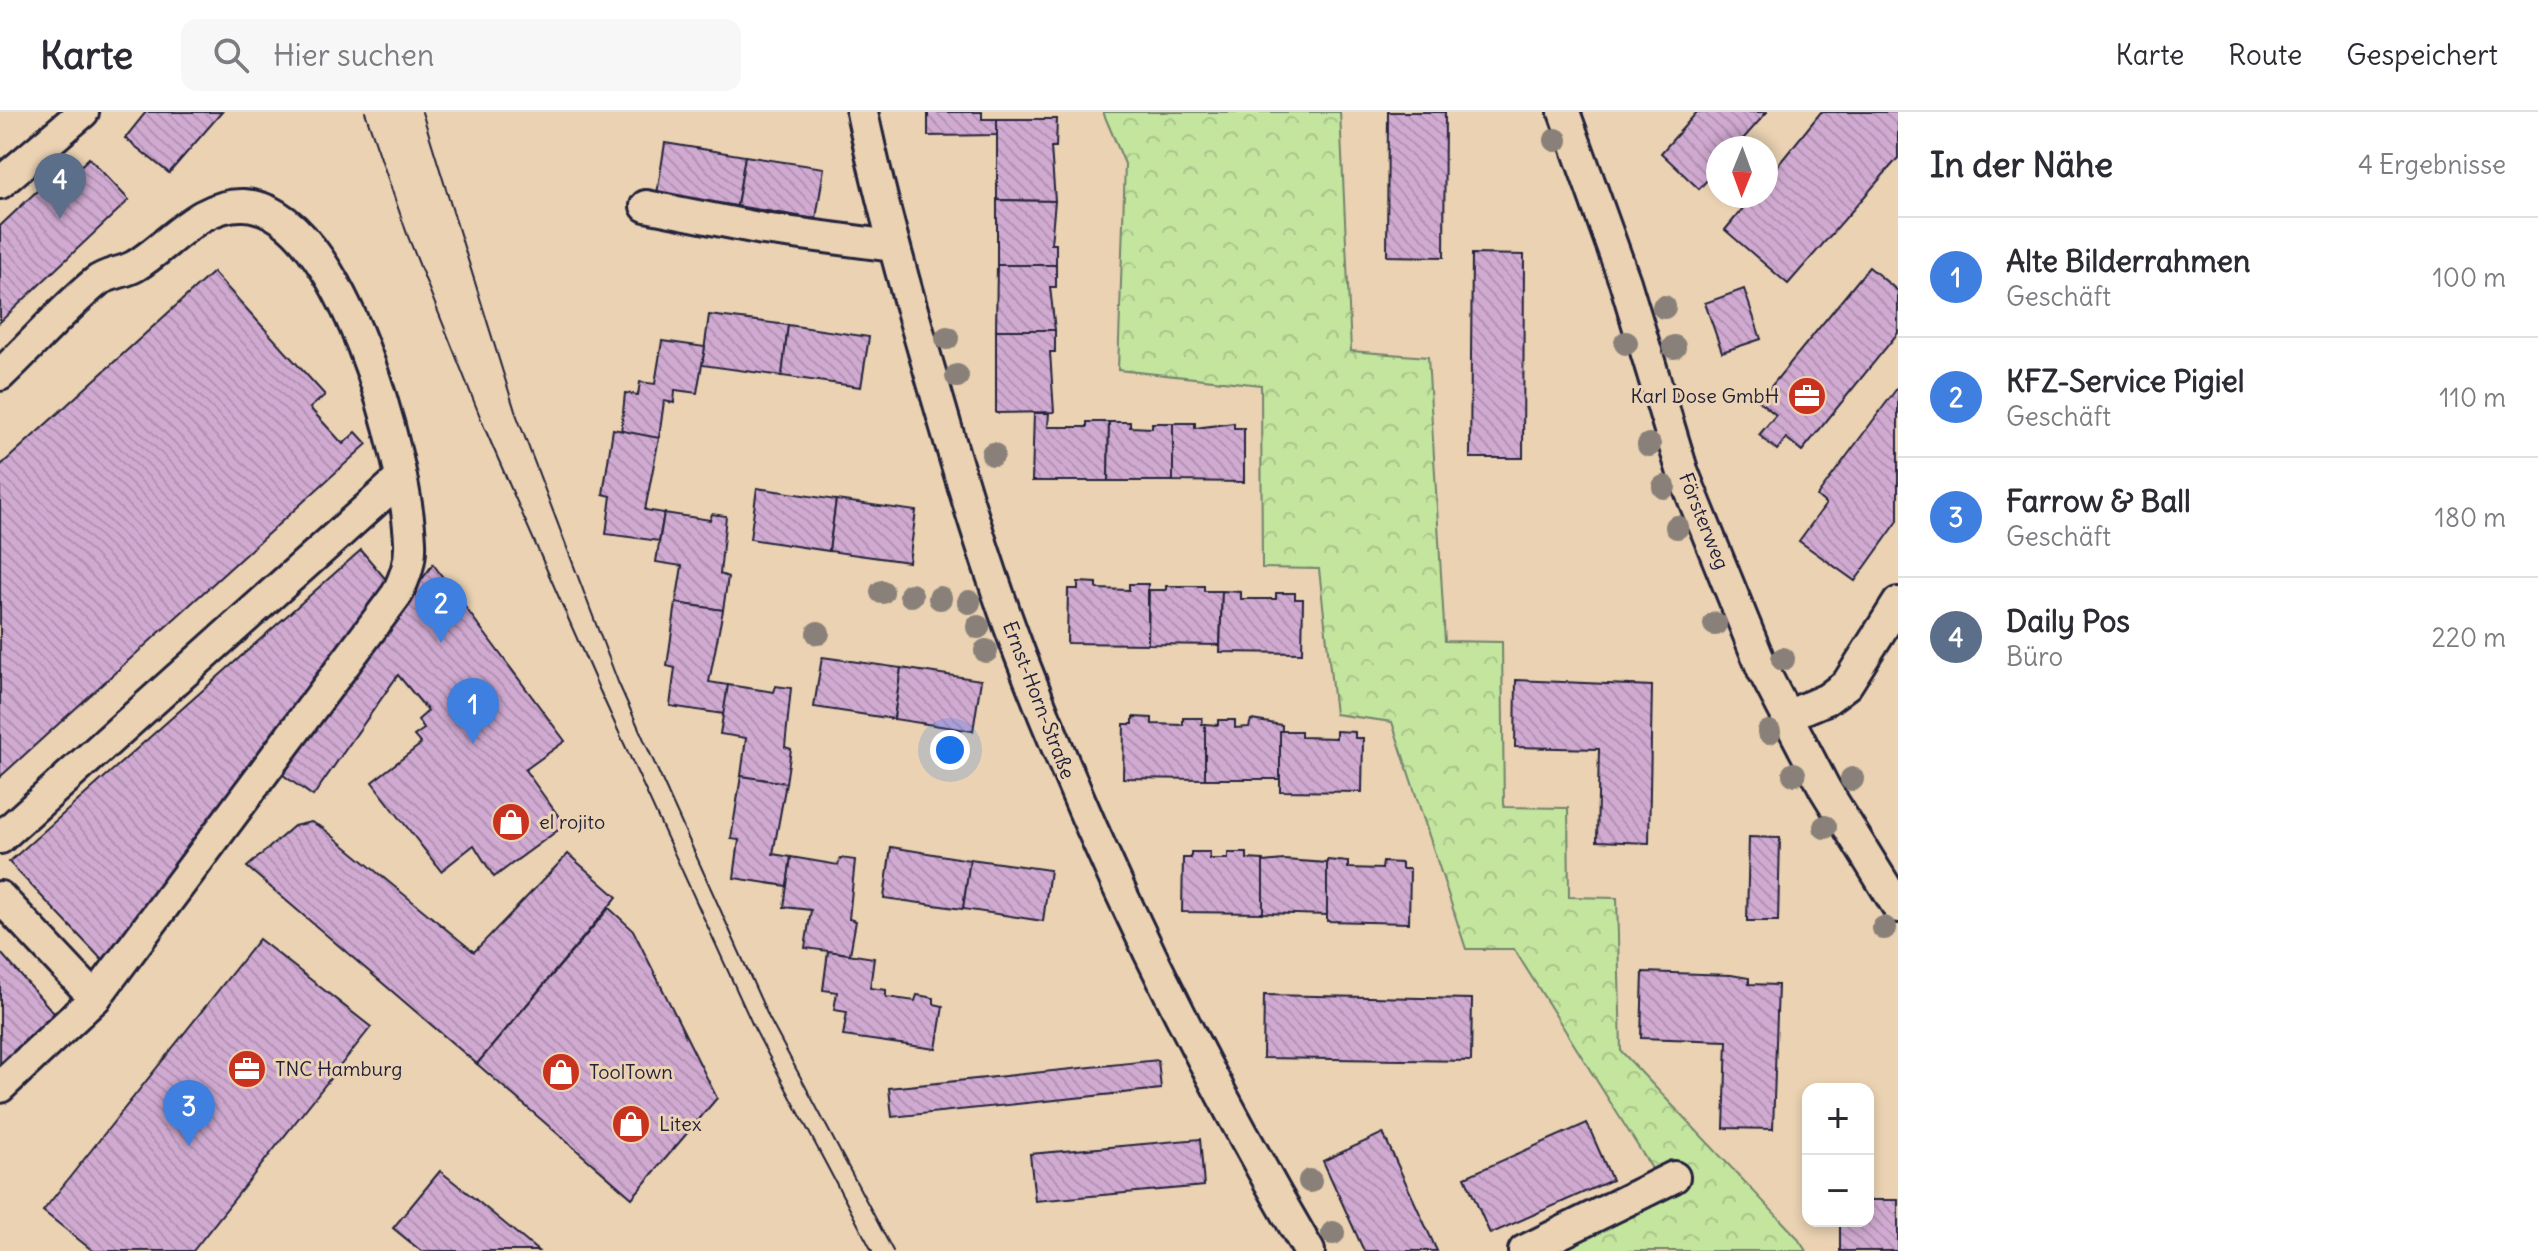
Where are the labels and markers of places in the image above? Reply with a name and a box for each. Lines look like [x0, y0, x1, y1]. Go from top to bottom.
pin: 4 [34, 153, 86, 219]
office icon: Karl Dose GmbH [1786, 375, 1828, 417]
place label: Karl Dose GmbH [1631, 383, 1779, 408]
pin: 2 [415, 577, 467, 643]
pin: 1 [447, 678, 499, 744]
shop icon: el rojito [490, 801, 532, 843]
place label: el rojito [539, 809, 605, 834]
office icon: TNC Hamburg [226, 1048, 268, 1090]
shop icon: ToolTown [540, 1051, 582, 1093]
place label: TNC Hamburg [275, 1056, 402, 1081]
place label: ToolTown [589, 1059, 673, 1084]
pin: 3 [163, 1080, 215, 1146]
shop icon: Litex [610, 1103, 652, 1145]
place label: Litex [659, 1111, 702, 1136]

